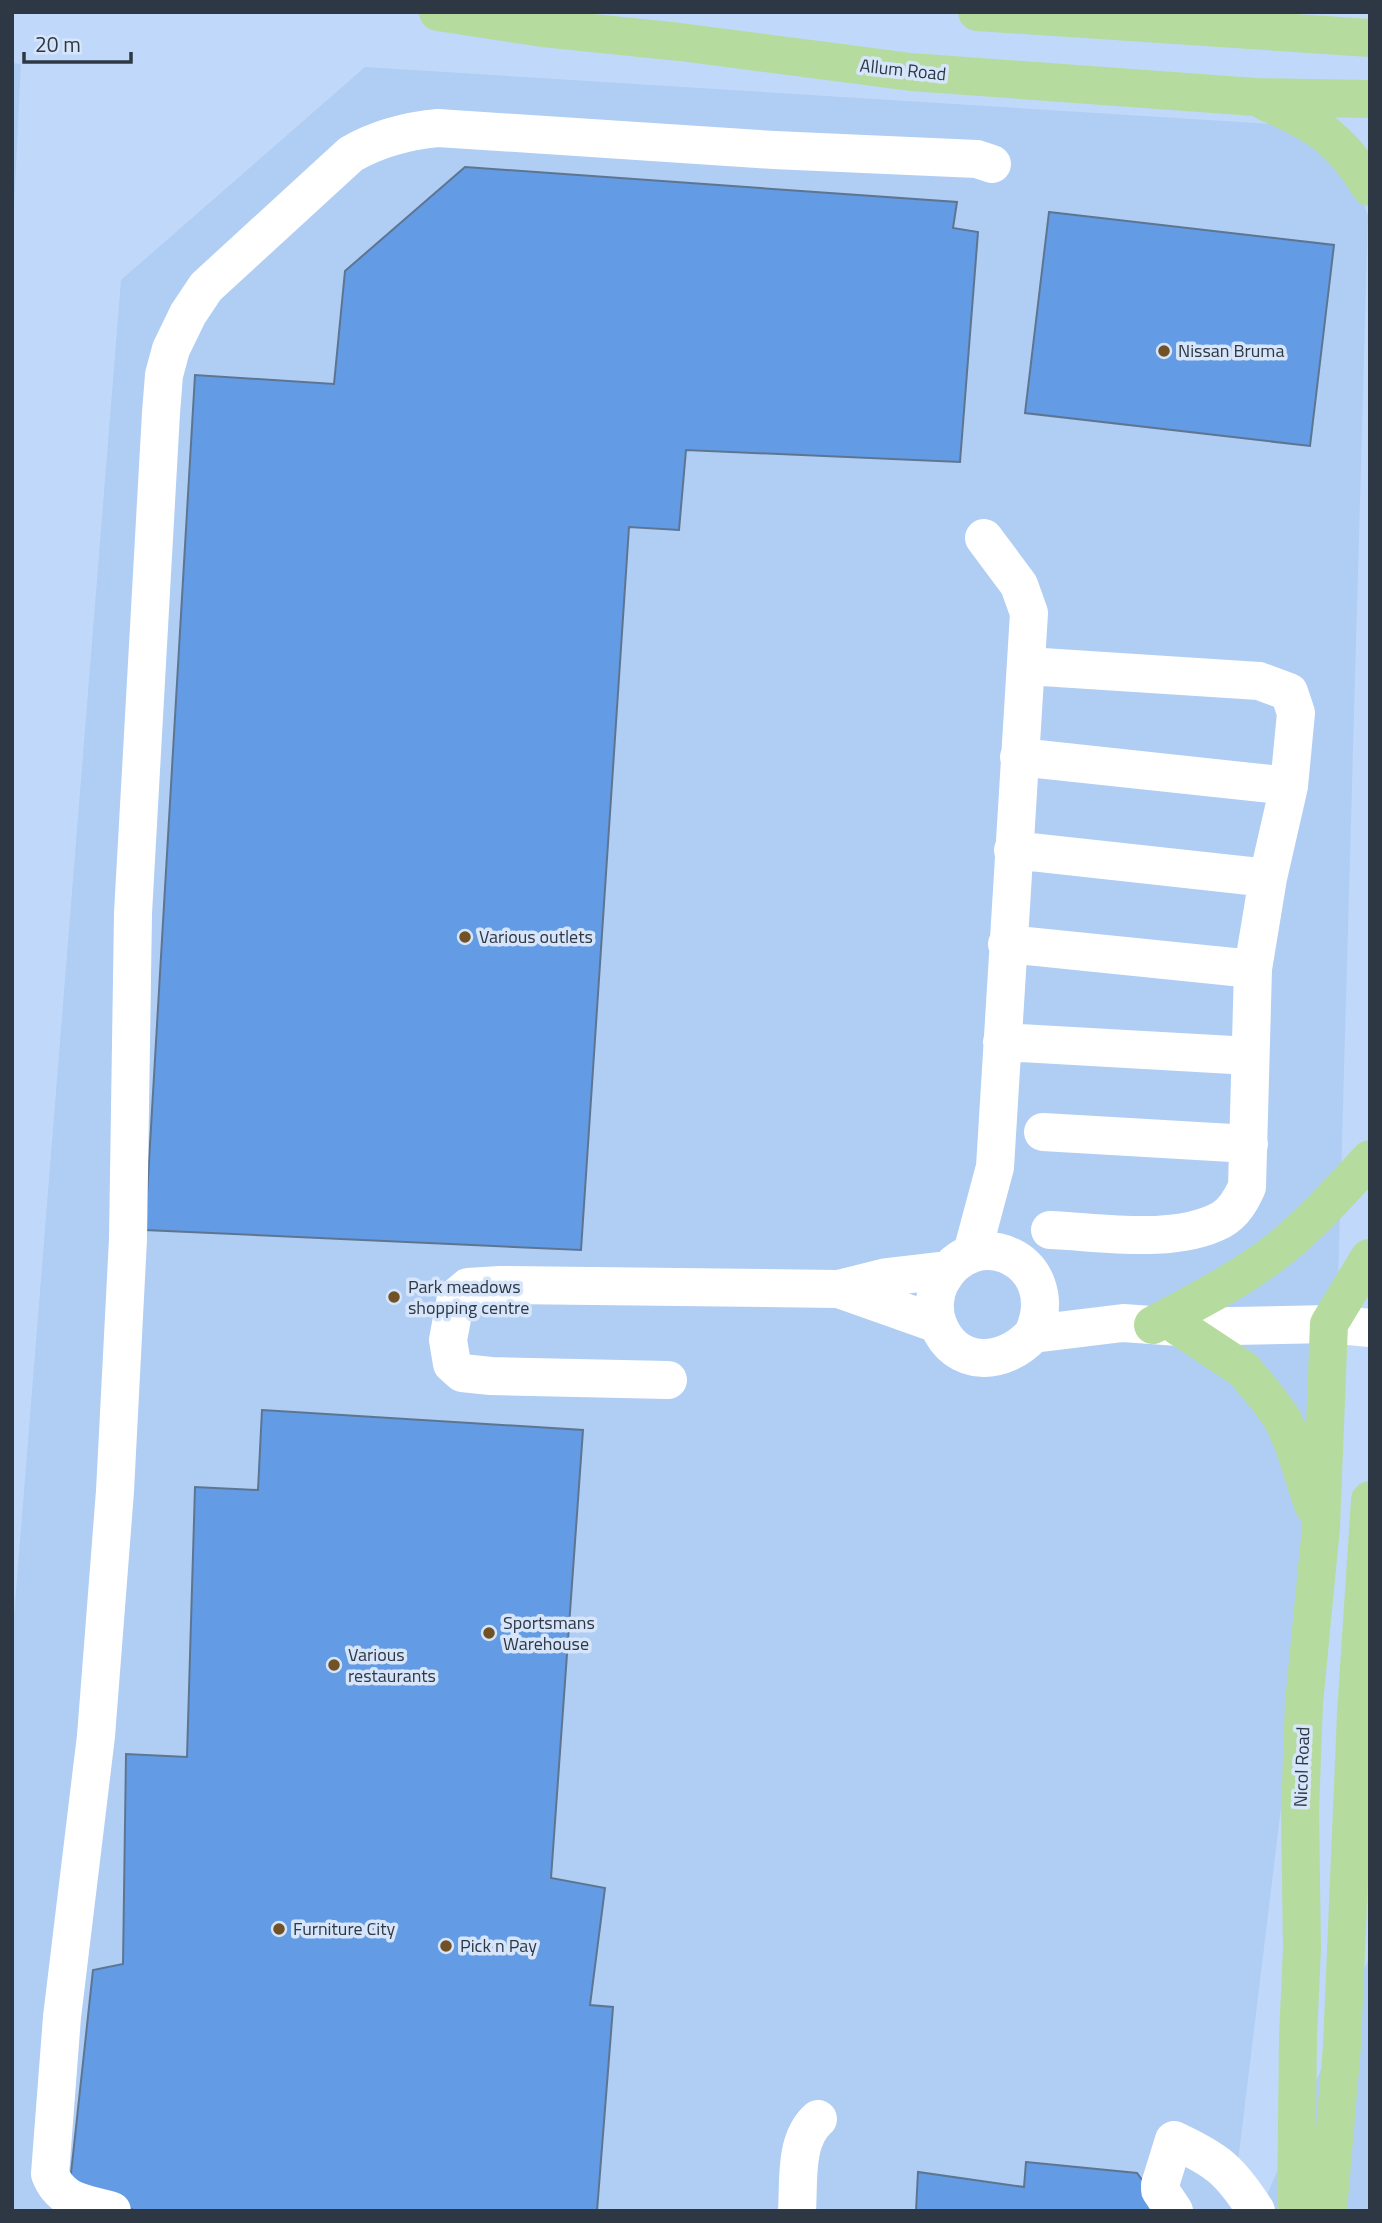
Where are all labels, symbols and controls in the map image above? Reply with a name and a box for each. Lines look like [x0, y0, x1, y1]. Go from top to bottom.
scale bar [24, 21, 131, 65]
text: 20 m [35, 28, 81, 60]
street label: Allum Road [859, 52, 948, 87]
place label: Nissan Bruma [1178, 337, 1284, 364]
marker: Nissan Bruma [1156, 343, 1172, 359]
place label: Various outlets [479, 923, 593, 950]
marker: Various outlets [457, 929, 473, 945]
place label: Park meadows shopping centre [408, 1273, 529, 1321]
marker: Park meadows shopping centre [386, 1289, 402, 1305]
place label: Sportsmans Warehouse [503, 1609, 595, 1657]
marker: Sportsmans Warehouse [481, 1625, 497, 1641]
place label: Various restaurants [348, 1641, 436, 1689]
marker: Various restaurants [326, 1657, 342, 1673]
street label: Nicol Road [1287, 1726, 1316, 1808]
place label: Furniture City [293, 1915, 396, 1942]
marker: Furniture City [271, 1921, 287, 1937]
place label: Pick n Pay [460, 1932, 537, 1959]
marker: Pick n Pay [438, 1938, 454, 1954]

